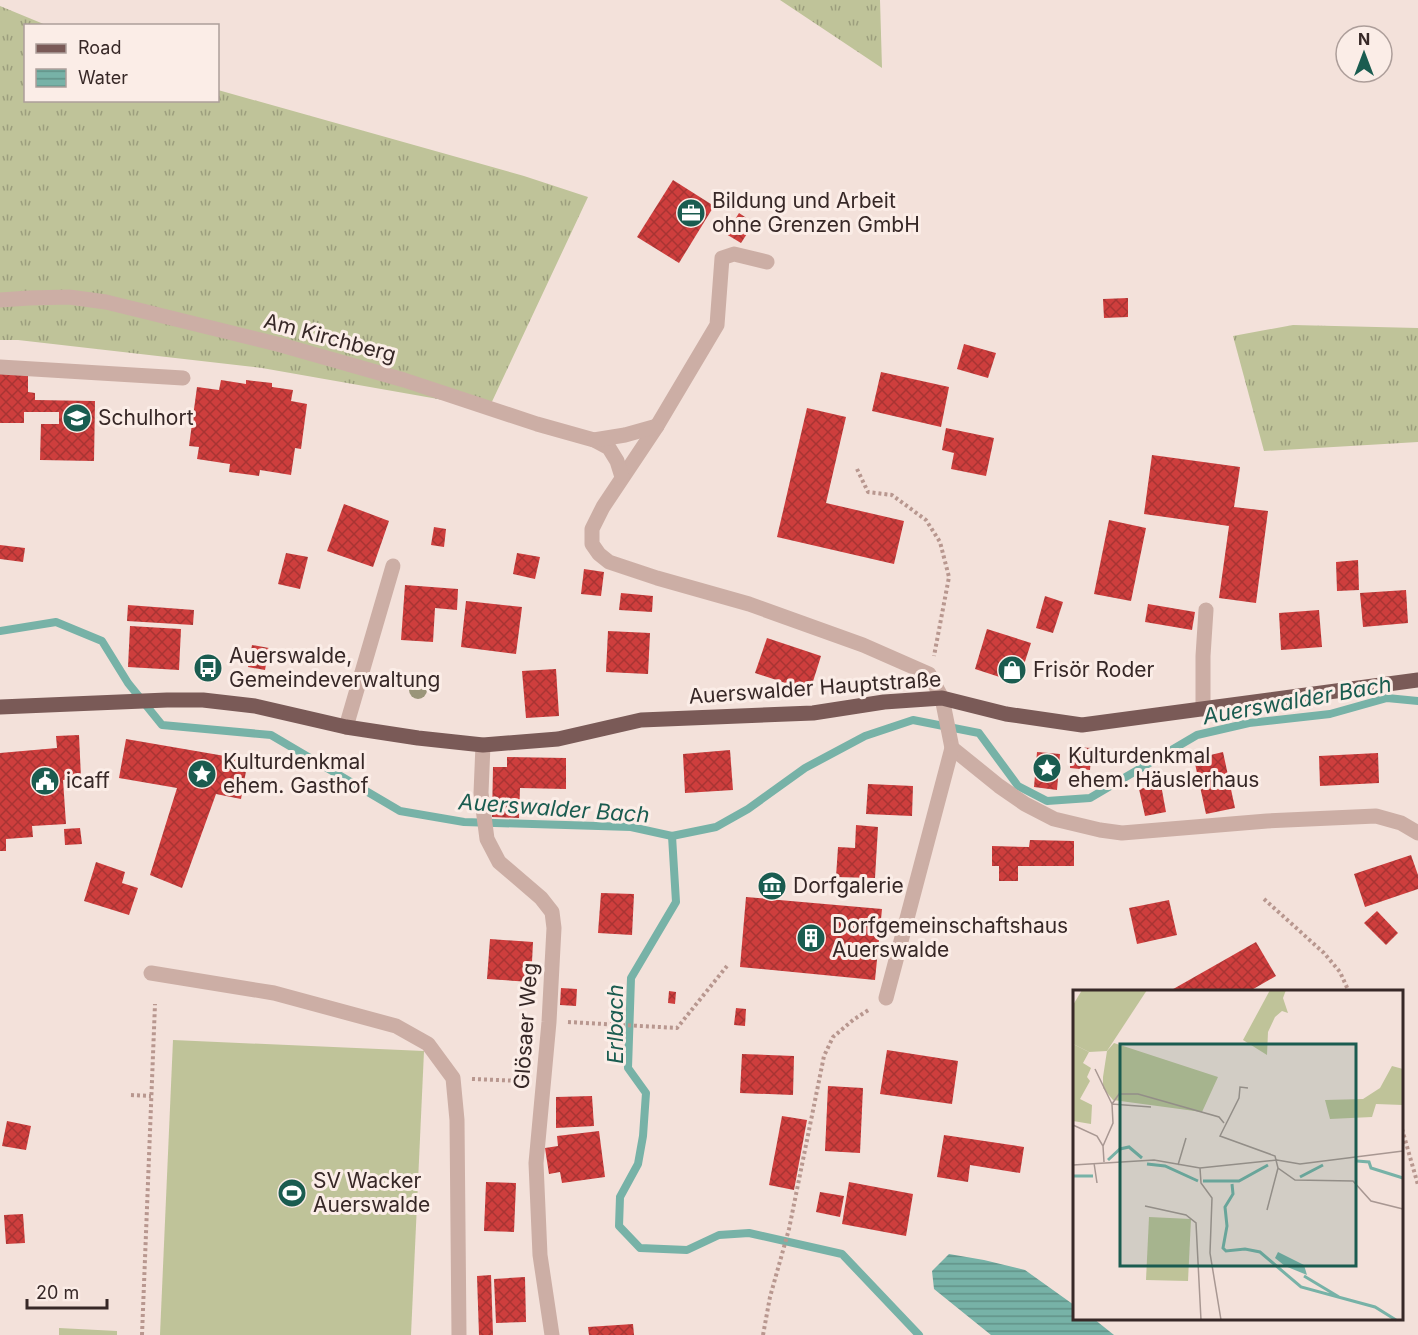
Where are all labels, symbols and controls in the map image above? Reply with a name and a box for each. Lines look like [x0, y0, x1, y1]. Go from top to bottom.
legend [24, 24, 219, 102]
north arrow [1334, 24, 1394, 84]
text: N [1358, 29, 1370, 49]
text: Road [78, 37, 121, 58]
text: Water [78, 67, 128, 88]
place label: Bildung und Arbeit ohne Grenzen GmbH [712, 188, 920, 237]
office icon: Bildung und Arbeit ohne Grenzen GmbH [675, 197, 707, 229]
street label: Am Kirchberg [261, 308, 399, 367]
school or university icon: Schulhort [61, 402, 93, 434]
place label: Schulhort [98, 405, 194, 430]
place label: Auerswalde, Gemeindeverwaltung [229, 643, 440, 692]
bus stop icon: Auerswalde, Gemeindeverwaltung [192, 652, 224, 684]
shop icon: Frisör Roder [996, 654, 1028, 686]
place label: Frisör Roder [1033, 657, 1154, 682]
street label: Auerswalder Hauptstraße [688, 666, 942, 709]
water label: Auerswalder Bach [1200, 671, 1393, 730]
place label: Kulturdenkmal ehem. Häuslerhaus [1068, 743, 1259, 792]
place label: Kulturdenkmal ehem. Gasthof [223, 749, 369, 798]
place icon: Kulturdenkmal ehem. Häuslerhaus [1031, 752, 1063, 784]
place icon: Kulturdenkmal ehem. Gasthof [186, 758, 218, 790]
public building icon: icaff [29, 765, 61, 797]
place label: icaff [66, 768, 110, 793]
water label: Auerswalder Bach [457, 788, 650, 828]
museum icon: Dorfgalerie [756, 870, 788, 902]
place label: Dorfgalerie [793, 873, 904, 898]
place label: Dorfgemeinschaftshaus Auerswalde [832, 913, 1068, 962]
building icon: Dorfgemeinschaftshaus Auerswalde [795, 922, 827, 954]
street label: Glösaer Weg [509, 962, 542, 1090]
water label: Erlbach [602, 984, 628, 1064]
inset map [1073, 990, 1403, 1320]
place label: SV Wacker Auerswalde [313, 1168, 430, 1217]
sports icon: SV Wacker Auerswalde [276, 1177, 308, 1209]
scale bar [27, 1272, 106, 1310]
text: 20 m [36, 1282, 79, 1303]

